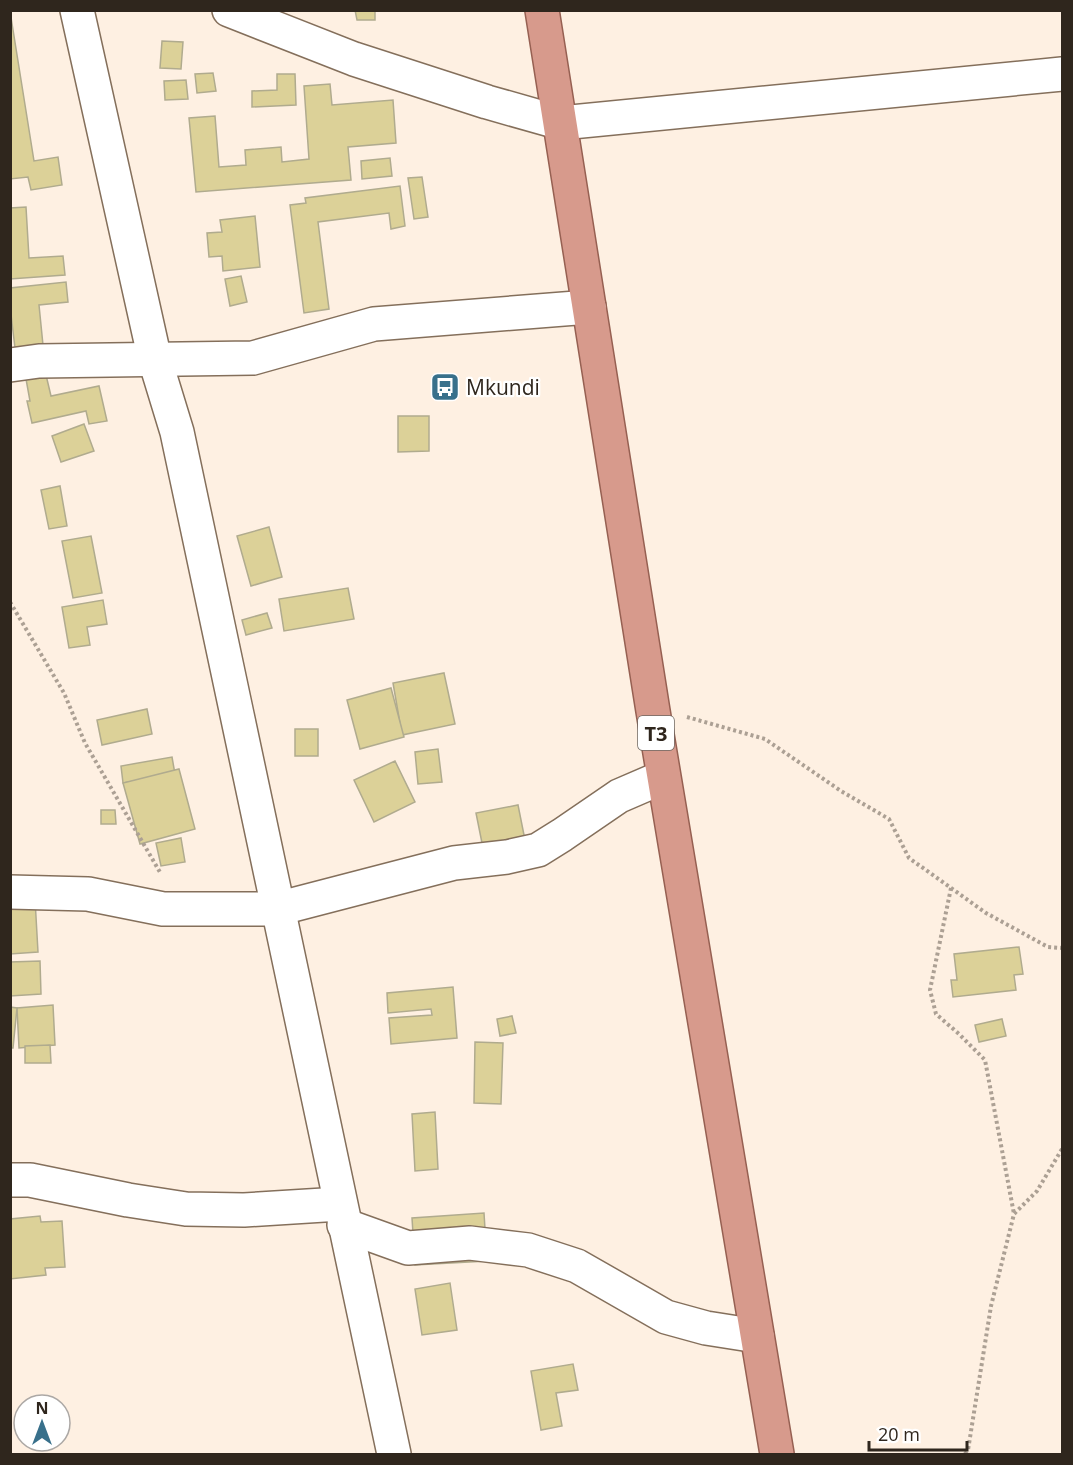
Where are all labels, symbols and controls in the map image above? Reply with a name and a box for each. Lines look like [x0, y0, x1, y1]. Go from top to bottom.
bus stop icon: Mkundi [429, 371, 461, 403]
place label: Mkundi [466, 373, 540, 401]
road number: T3 [638, 716, 674, 750]
north arrow [12, 1393, 72, 1453]
text: N [35, 1397, 49, 1419]
scale bar [869, 1414, 966, 1452]
text: 20 m [878, 1422, 920, 1446]

